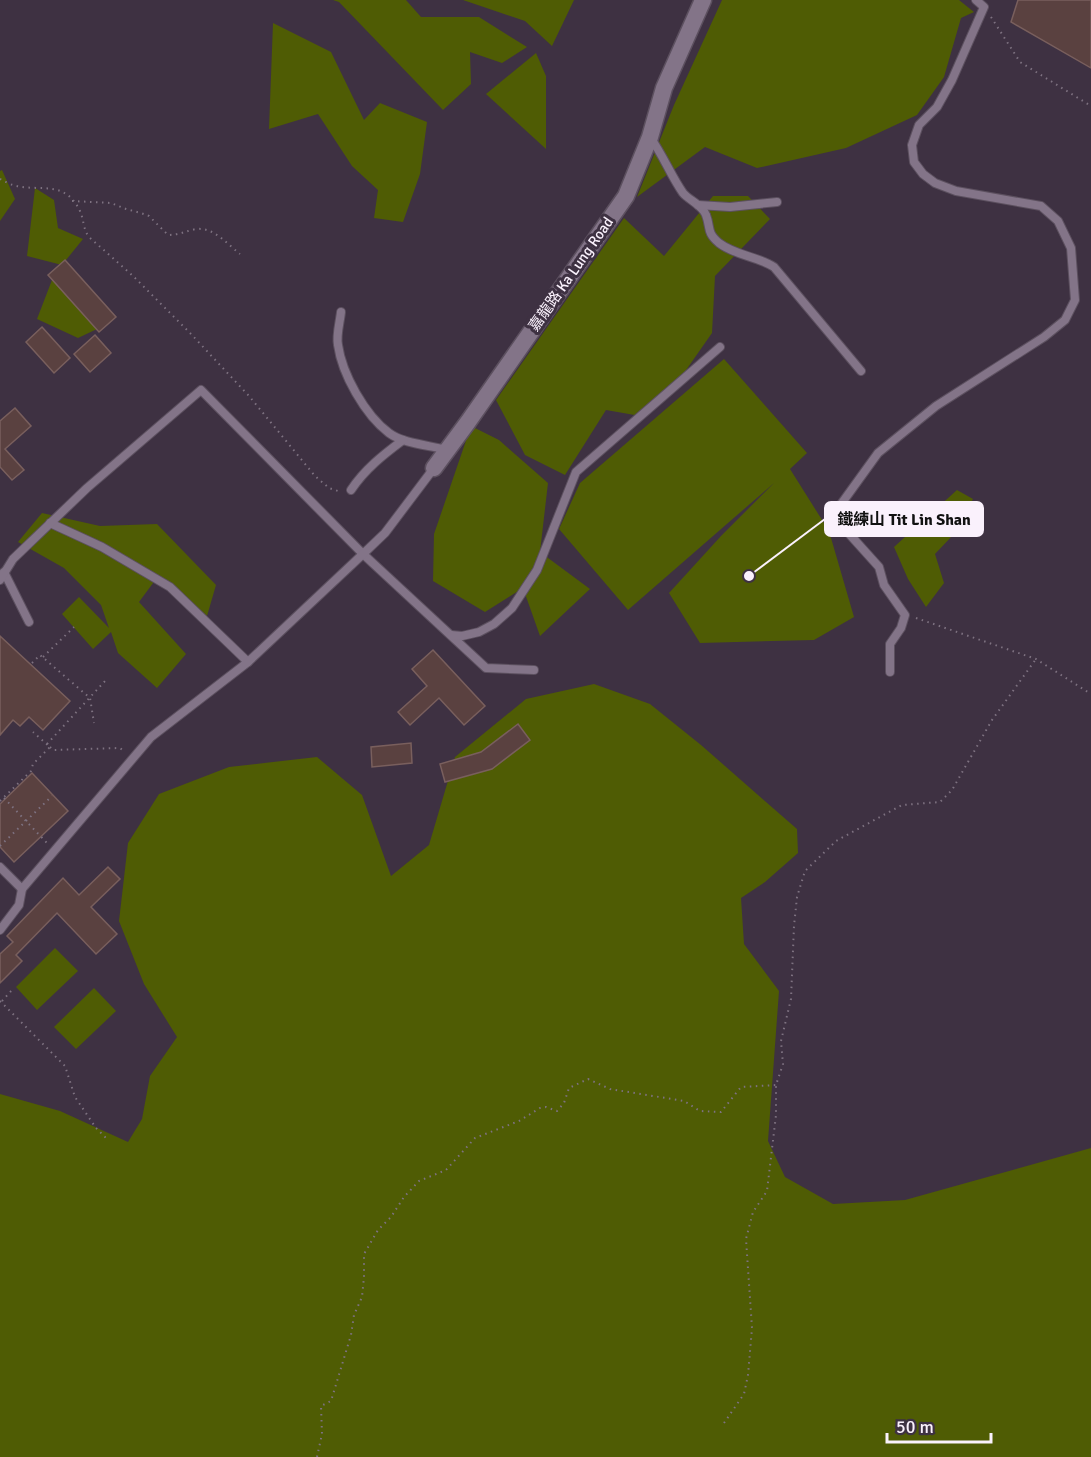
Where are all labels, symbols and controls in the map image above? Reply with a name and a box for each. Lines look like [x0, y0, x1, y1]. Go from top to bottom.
street label: 嘉龍路 Ka Lung Road [525, 213, 617, 335]
callout: 鐵練山 Tit Lin Shan [825, 502, 983, 536]
text: 鐵練山 Tit Lin Shan [837, 510, 971, 530]
scale bar [887, 1406, 990, 1444]
text: 50 m [896, 1416, 934, 1438]

